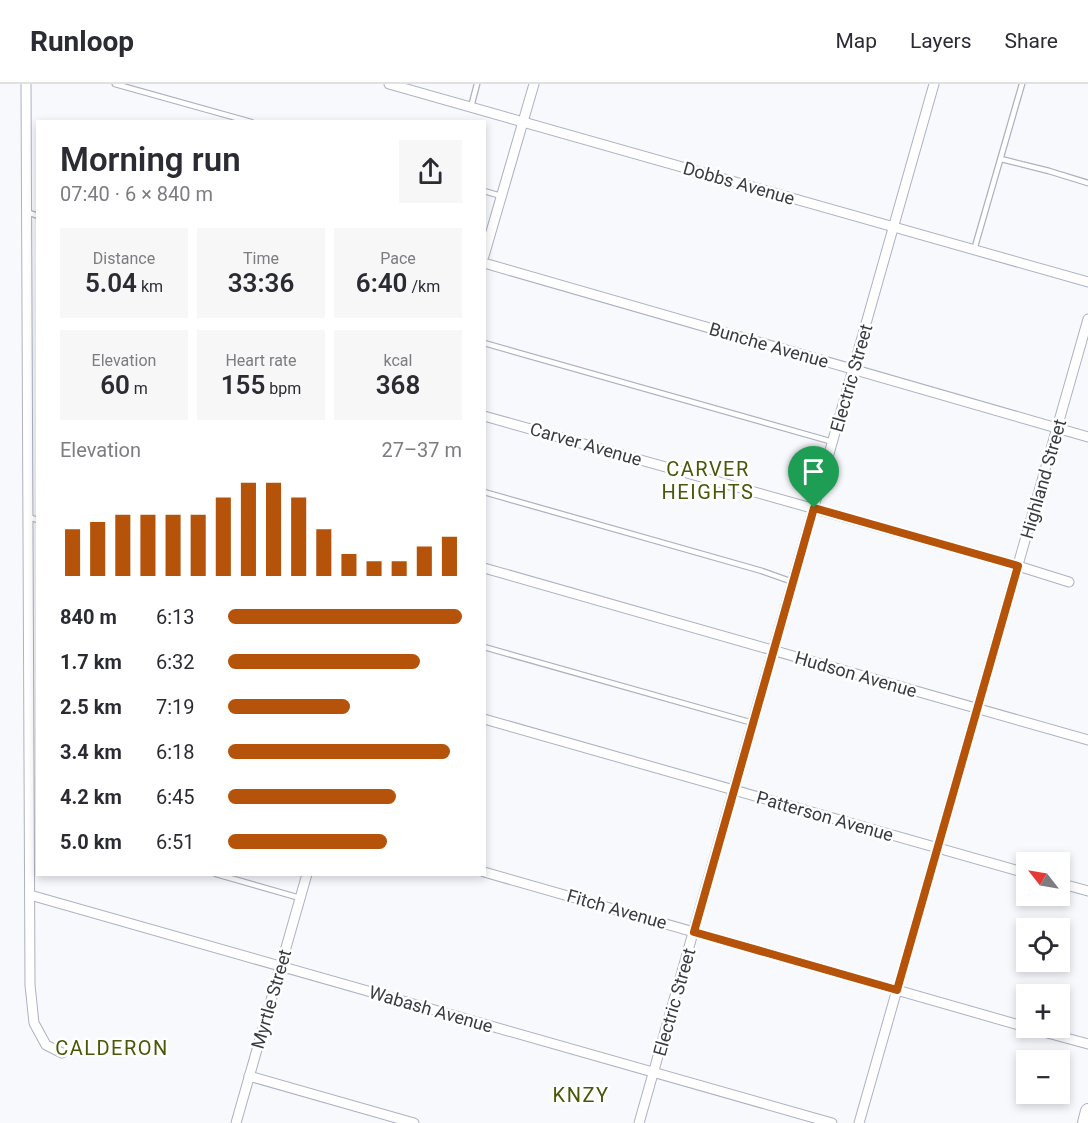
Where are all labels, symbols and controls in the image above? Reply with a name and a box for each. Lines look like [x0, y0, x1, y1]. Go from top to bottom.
text: Runloop [30, 25, 134, 58]
text: Map [835, 29, 877, 53]
text: Layers [910, 29, 971, 53]
text: Share [1004, 29, 1058, 53]
text: Morning run [60, 140, 241, 179]
button: share [399, 140, 462, 203]
street label: Dobbs Avenue [681, 157, 797, 209]
text: 07:40 · 6 × 840 m [60, 182, 213, 206]
text: Distance [93, 249, 155, 268]
text: Time [243, 249, 279, 268]
text: Pace [380, 249, 416, 268]
text: 5.04 [85, 268, 137, 298]
text: 33:36 [228, 268, 294, 298]
text: 6:40 [356, 268, 407, 298]
text: km [137, 277, 163, 296]
text: /km [407, 277, 440, 296]
street label: Bunche Avenue [707, 318, 831, 372]
street label: Electric Street [826, 322, 876, 434]
text: Elevation [92, 351, 156, 370]
text: Heart rate [225, 351, 297, 370]
text: kcal [384, 351, 412, 370]
text: 60 [100, 370, 130, 400]
text: 155 [221, 370, 265, 400]
text: 368 [376, 370, 420, 400]
text: m [130, 379, 148, 398]
text: bpm [265, 379, 301, 398]
street label: Highland Street [1016, 417, 1070, 541]
street label: Carver Avenue [528, 418, 644, 470]
text: Elevation [60, 438, 141, 462]
text: 27–37 m [381, 438, 462, 462]
pin [788, 446, 839, 508]
icon: arrive [797, 455, 830, 488]
district label: CARVER HEIGHTS [662, 457, 754, 504]
text: 840 m [60, 605, 117, 629]
text: 6:13 [156, 605, 195, 629]
street label: Hudson Avenue [793, 647, 919, 701]
text: 1.7 km [60, 650, 122, 674]
text: 6:32 [156, 650, 195, 674]
text: 2.5 km [60, 695, 122, 719]
text: 7:19 [156, 695, 195, 719]
text: 3.4 km [60, 740, 122, 764]
text: 6:18 [156, 740, 195, 764]
text: 4.2 km [60, 785, 122, 809]
text: 6:45 [156, 785, 195, 809]
street label: Patterson Avenue [754, 786, 896, 846]
text: 5.0 km [60, 830, 122, 854]
text: 6:51 [156, 830, 195, 854]
north arrow [1016, 852, 1070, 906]
map controls [1016, 852, 1070, 1104]
street label: Fitch Avenue [565, 885, 669, 933]
button: locate [1016, 918, 1070, 972]
street label: Electric Street [649, 946, 699, 1058]
street label: Myrtle Street [247, 947, 295, 1051]
street label: Wabash Avenue [367, 981, 495, 1037]
button: + [1016, 984, 1070, 1038]
district label: CALDERON [55, 1036, 169, 1060]
button: − [1016, 1050, 1070, 1104]
district label: KNZY [553, 1083, 609, 1107]

